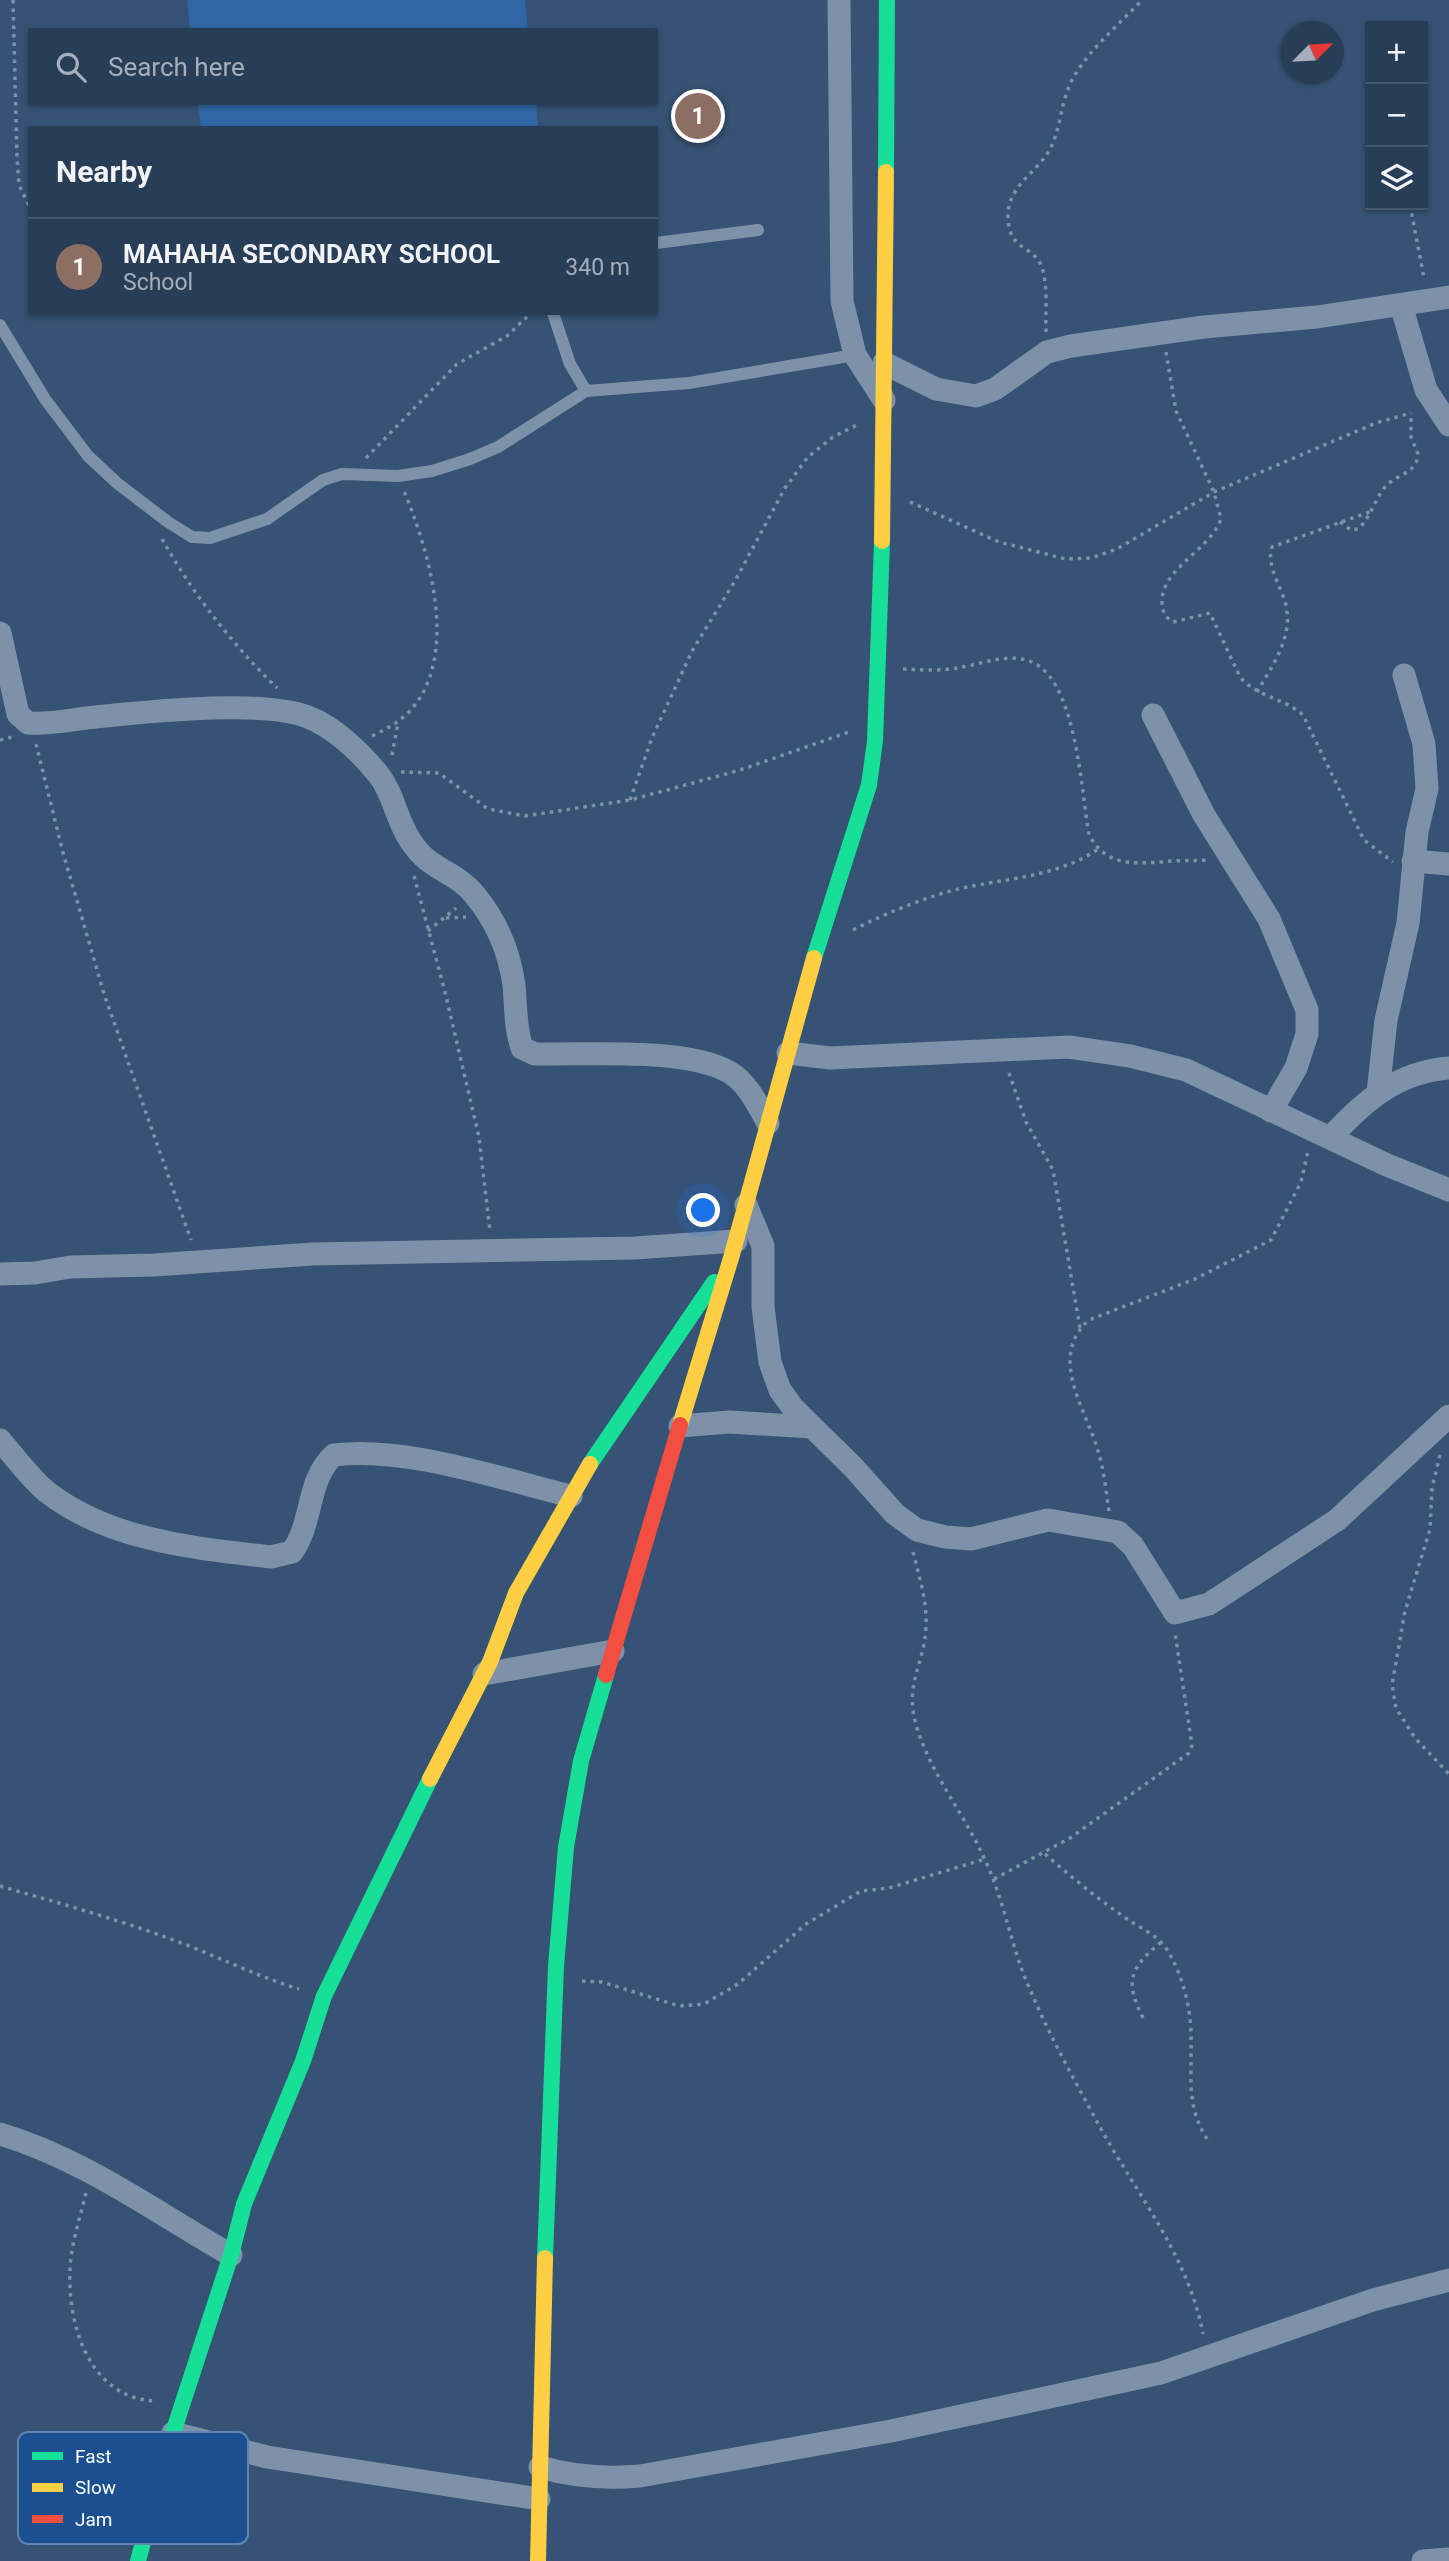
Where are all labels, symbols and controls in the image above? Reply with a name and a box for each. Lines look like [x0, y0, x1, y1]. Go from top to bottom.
north arrow [1281, 21, 1344, 84]
map controls [1365, 21, 1428, 210]
button: + [1365, 21, 1428, 84]
search box [28, 28, 658, 105]
icon: search [52, 48, 90, 86]
text: Search here [108, 52, 245, 82]
button: − [1365, 84, 1428, 147]
pin: 1 [675, 90, 721, 142]
button: layers [1365, 147, 1428, 210]
text: Nearby [56, 154, 152, 189]
text: MAHAHA SECONDARY SCHOOL [123, 239, 500, 269]
text: 1 [72, 254, 86, 281]
text: 340 m [565, 254, 630, 281]
text: School [123, 269, 193, 296]
your location [686, 1193, 720, 1227]
legend [18, 2432, 248, 2544]
text: Fast [75, 2445, 112, 2468]
text: Slow [75, 2476, 116, 2499]
text: Jam [75, 2508, 112, 2531]

